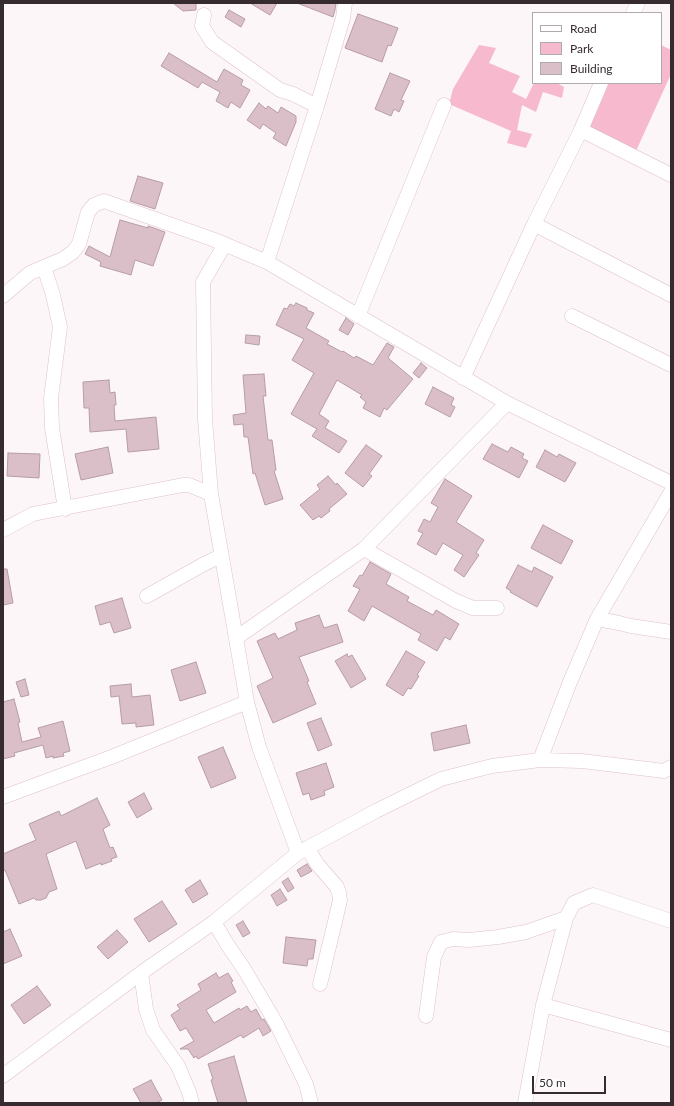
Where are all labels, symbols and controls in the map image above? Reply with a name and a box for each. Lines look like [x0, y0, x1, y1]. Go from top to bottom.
legend [532, 12, 662, 84]
text: Road [570, 21, 597, 36]
text: Park [570, 41, 593, 56]
text: Building [570, 61, 613, 76]
scale bar [534, 1068, 608, 1094]
text: 50 m [539, 1075, 566, 1090]

